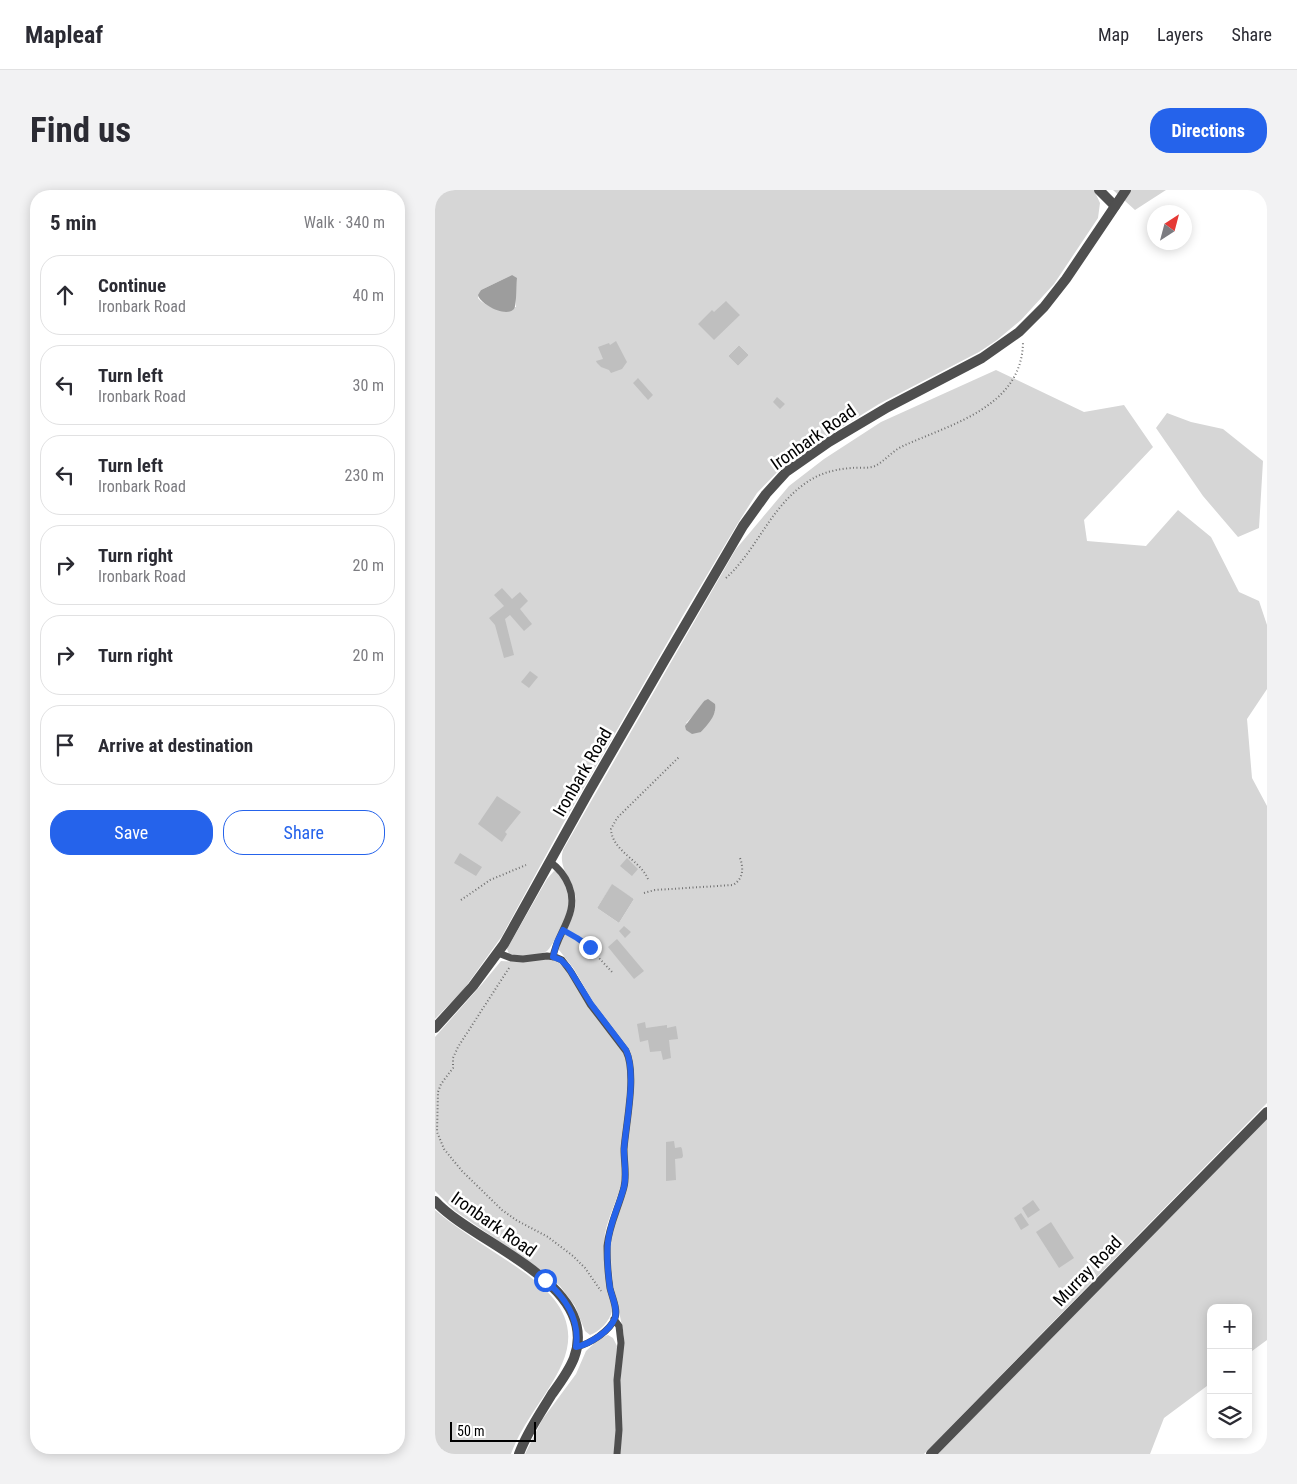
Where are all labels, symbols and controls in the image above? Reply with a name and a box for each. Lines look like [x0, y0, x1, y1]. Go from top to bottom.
text: Mapleaf [25, 21, 103, 49]
text: Map [1098, 24, 1129, 45]
text: Layers [1157, 24, 1204, 45]
text: Share [1232, 24, 1272, 45]
button: Directions [1150, 108, 1267, 153]
text: Find us [30, 110, 131, 151]
north arrow [1147, 205, 1192, 250]
text: 5 min [50, 211, 97, 235]
text: Walk · 340 m [304, 213, 385, 232]
text: Continue [98, 274, 166, 297]
icon: ahead [51, 281, 79, 309]
text: 40 m [352, 286, 384, 305]
text: Ironbark Road [98, 297, 186, 316]
text: Turn left [98, 364, 163, 387]
icon: left [51, 371, 79, 399]
text: 30 m [352, 376, 384, 395]
text: Ironbark Road [98, 387, 186, 406]
street label: Ironbark Road [766, 400, 860, 474]
text: Turn left [98, 454, 163, 477]
icon: left [51, 461, 79, 489]
text: 230 m [345, 466, 384, 485]
text: Ironbark Road [98, 477, 186, 496]
text: Turn right [98, 544, 173, 567]
icon: right [51, 551, 79, 579]
text: 20 m [352, 556, 384, 575]
text: Ironbark Road [98, 567, 186, 586]
icon: right [51, 641, 79, 669]
text: Turn right [98, 644, 173, 667]
text: 20 m [352, 646, 384, 665]
street label: Ironbark Road [548, 724, 616, 820]
icon: arrive [51, 731, 79, 759]
text: Arrive at destination [98, 734, 253, 757]
button: Save [50, 810, 213, 855]
button: Share [223, 810, 385, 855]
route end [579, 936, 602, 959]
street label: Ironbark Road [447, 1187, 541, 1261]
street label: Murray Road [1048, 1232, 1126, 1310]
route start [534, 1269, 557, 1292]
map controls [1207, 1304, 1252, 1439]
button: + [1207, 1304, 1252, 1349]
button: − [1207, 1349, 1252, 1394]
button: layers [1207, 1394, 1252, 1439]
scale bar [450, 1419, 536, 1442]
text: 50 m [457, 1423, 485, 1439]

